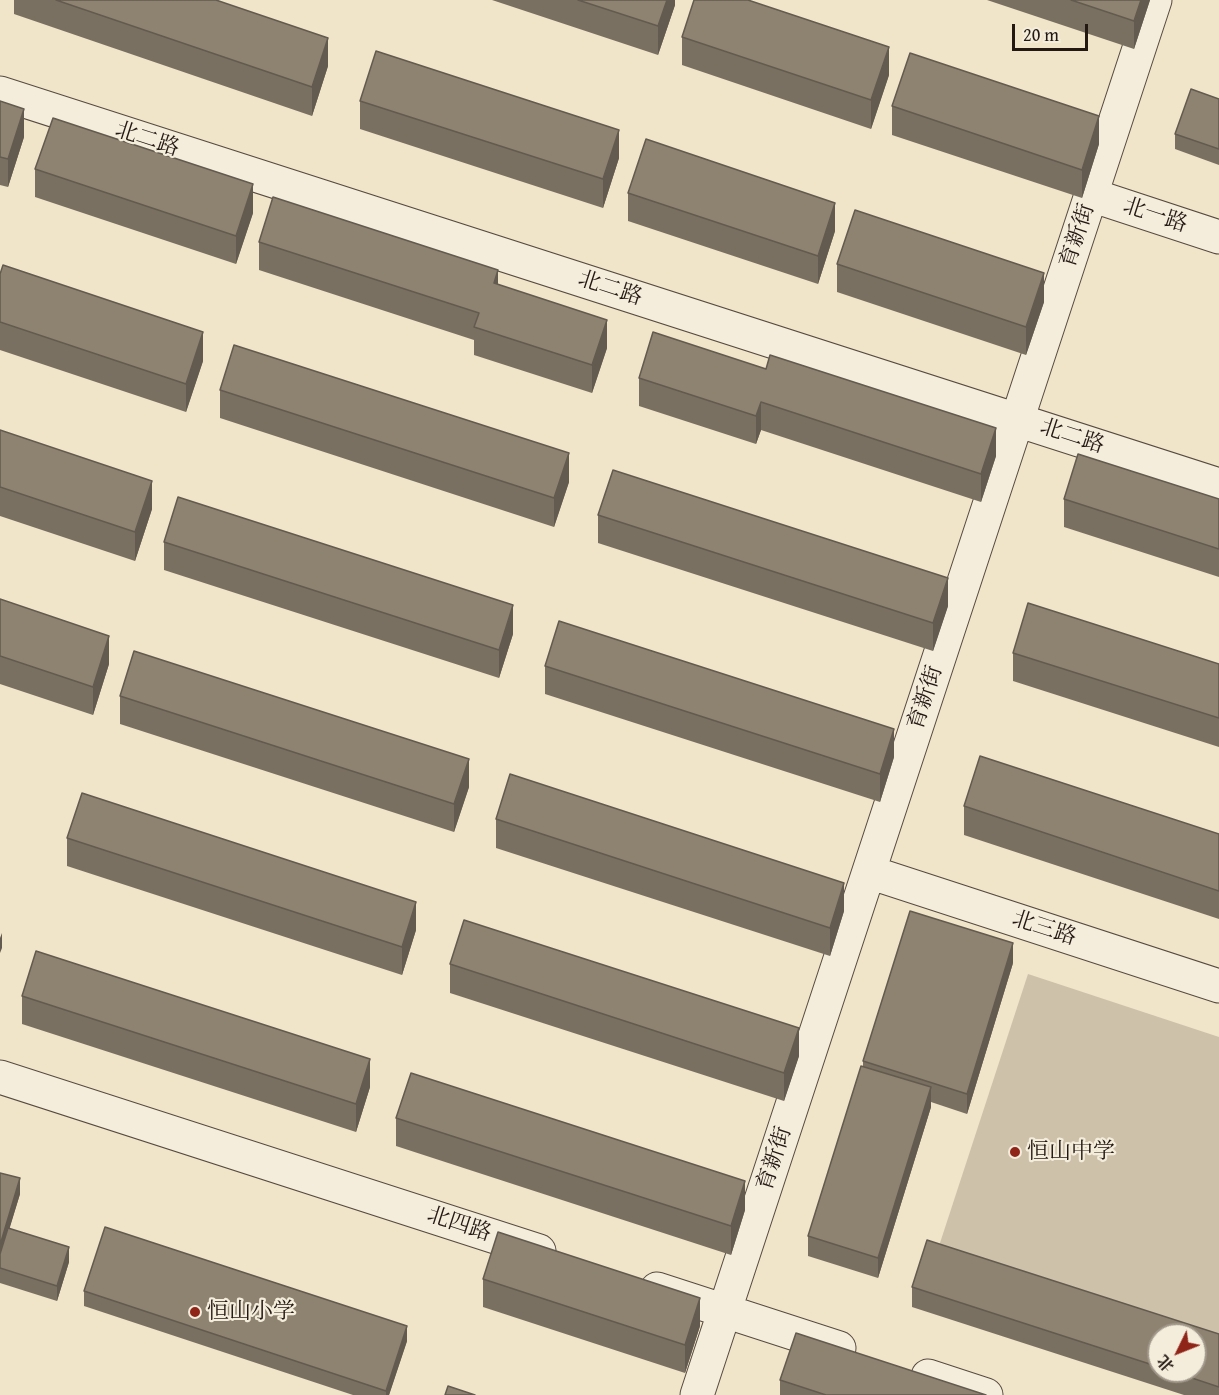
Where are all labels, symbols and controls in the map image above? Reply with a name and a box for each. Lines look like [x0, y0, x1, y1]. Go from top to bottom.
scale bar [1015, 12, 1092, 50]
text: 20 m [1023, 21, 1059, 48]
street label: 北二路 [112, 117, 182, 163]
street label: 北一路 [1120, 193, 1190, 239]
street label: 育新街 [1055, 201, 1101, 271]
street label: 北二路 [575, 266, 645, 312]
street label: 北二路 [1037, 414, 1107, 460]
street label: 育新街 [903, 663, 949, 733]
street label: 北三路 [1009, 906, 1079, 952]
street label: 育新街 [752, 1124, 798, 1194]
place label: 恒山中学 [1027, 1139, 1115, 1165]
marker: 恒山中学 [1008, 1145, 1022, 1159]
street label: 北四路 [424, 1202, 494, 1248]
place label: 恒山小学 [207, 1299, 295, 1325]
marker: 恒山小学 [188, 1305, 202, 1319]
north arrow [1147, 1323, 1207, 1383]
text: 北 [1151, 1350, 1180, 1378]

